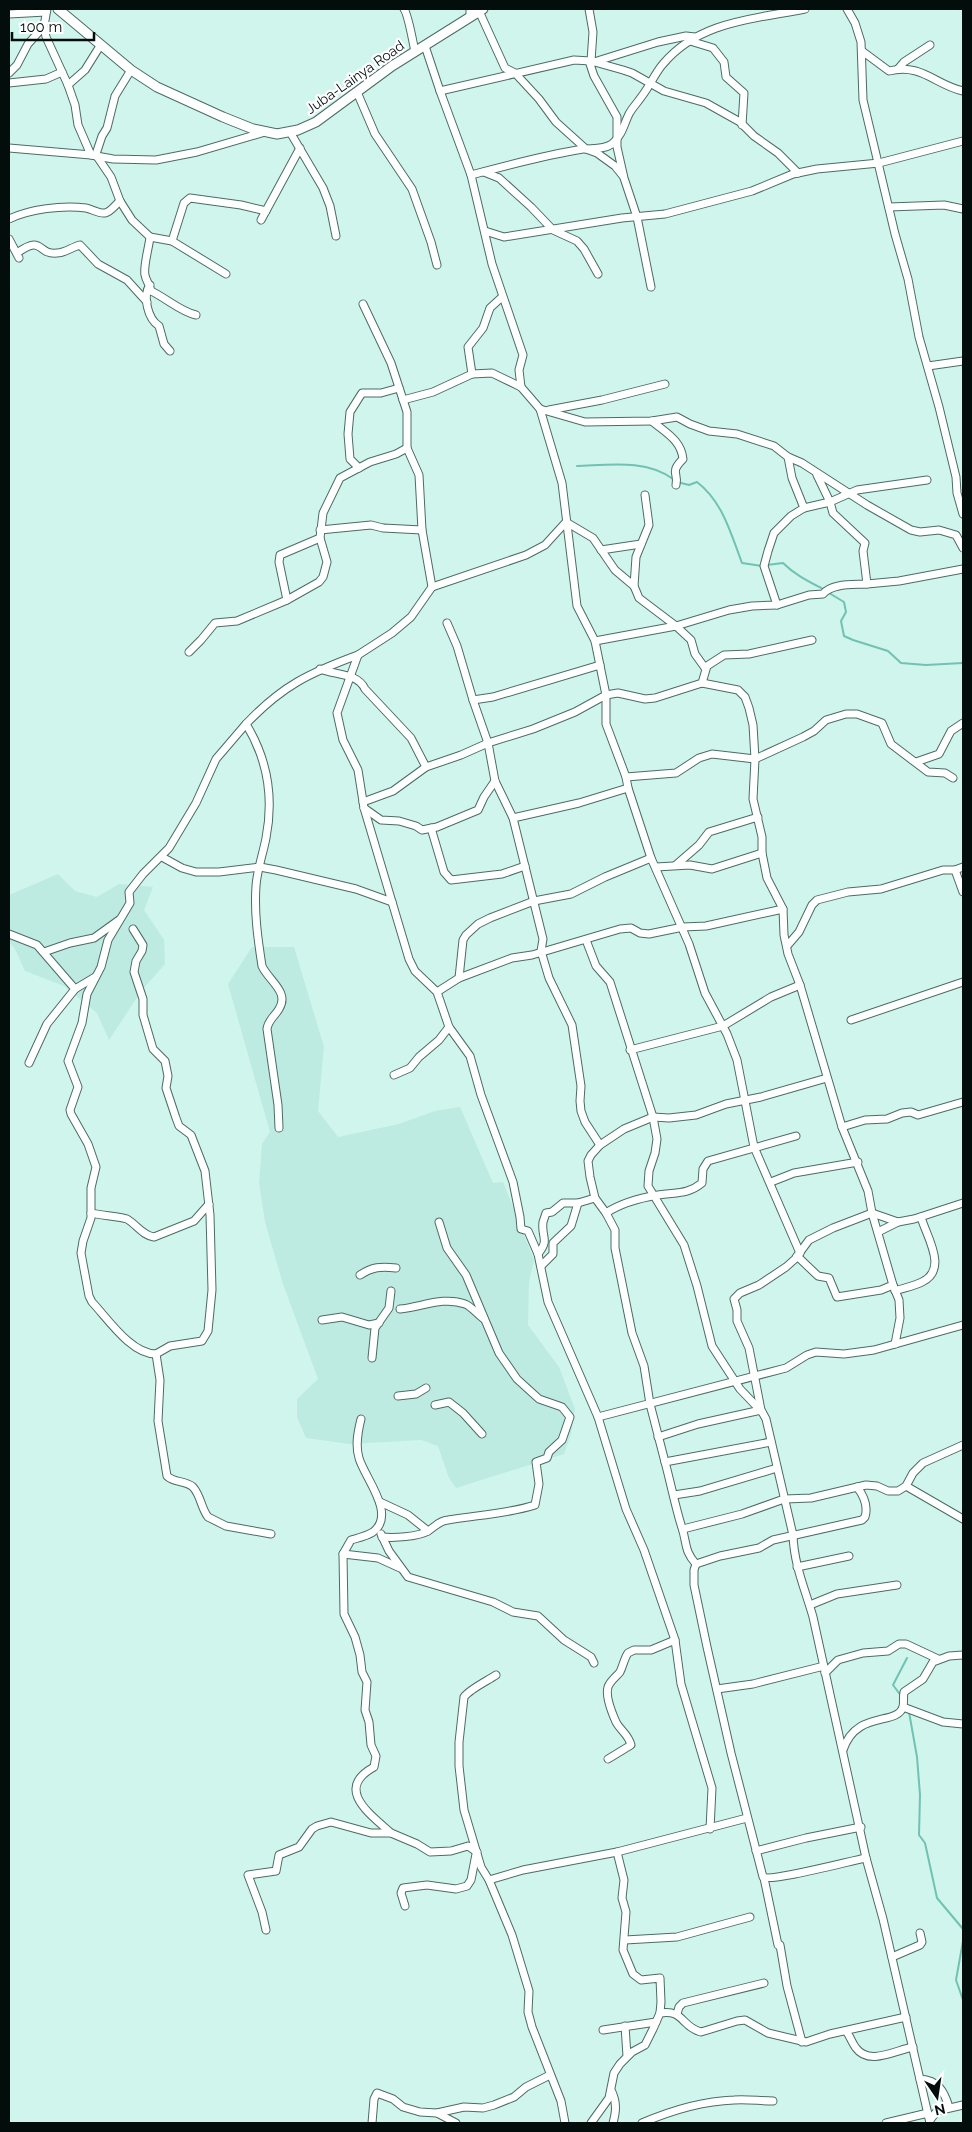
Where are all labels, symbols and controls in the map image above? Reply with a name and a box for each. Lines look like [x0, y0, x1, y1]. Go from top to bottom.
scale bar [12, 10, 95, 42]
text: 100 m [20, 18, 62, 36]
street label: Juba-Lainya Road [303, 37, 407, 117]
north arrow [912, 2072, 962, 2122]
text: N [933, 2101, 947, 2119]

